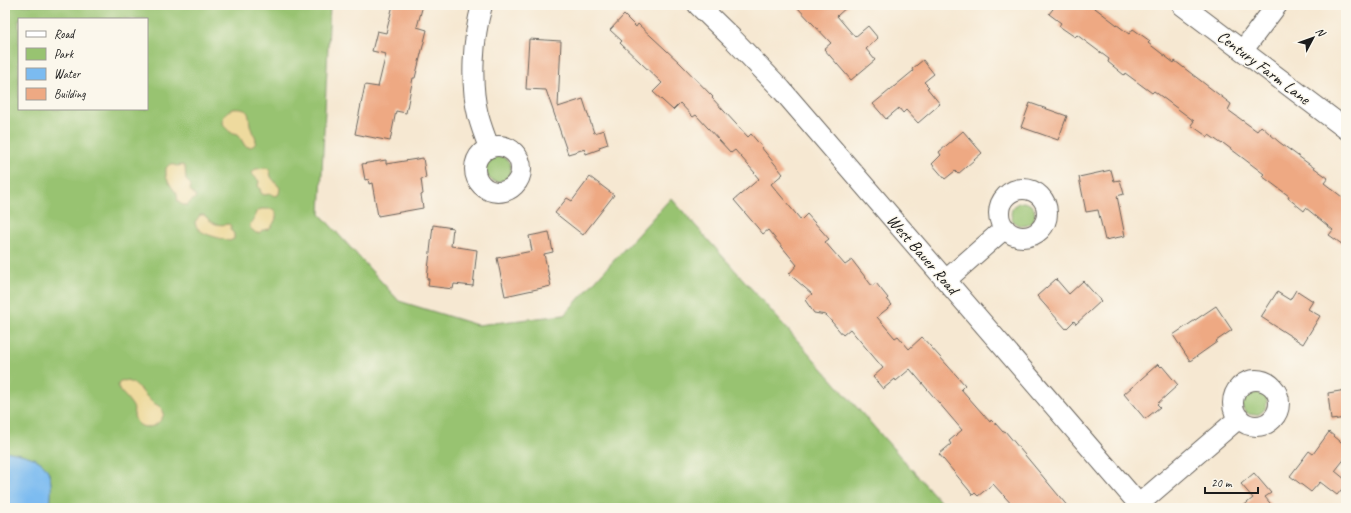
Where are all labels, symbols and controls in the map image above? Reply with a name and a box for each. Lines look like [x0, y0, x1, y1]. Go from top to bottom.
legend [18, 18, 148, 110]
north arrow [1293, 18, 1333, 58]
text: N [1313, 24, 1329, 40]
text: Road [54, 26, 76, 42]
street label: Century Farm Lane [1213, 26, 1315, 110]
text: Park [54, 46, 75, 62]
text: Water [54, 66, 82, 82]
text: Building [54, 86, 86, 102]
street label: West Bauer Road [882, 210, 965, 300]
scale bar [1205, 469, 1258, 495]
text: 20 m [1211, 475, 1233, 491]

